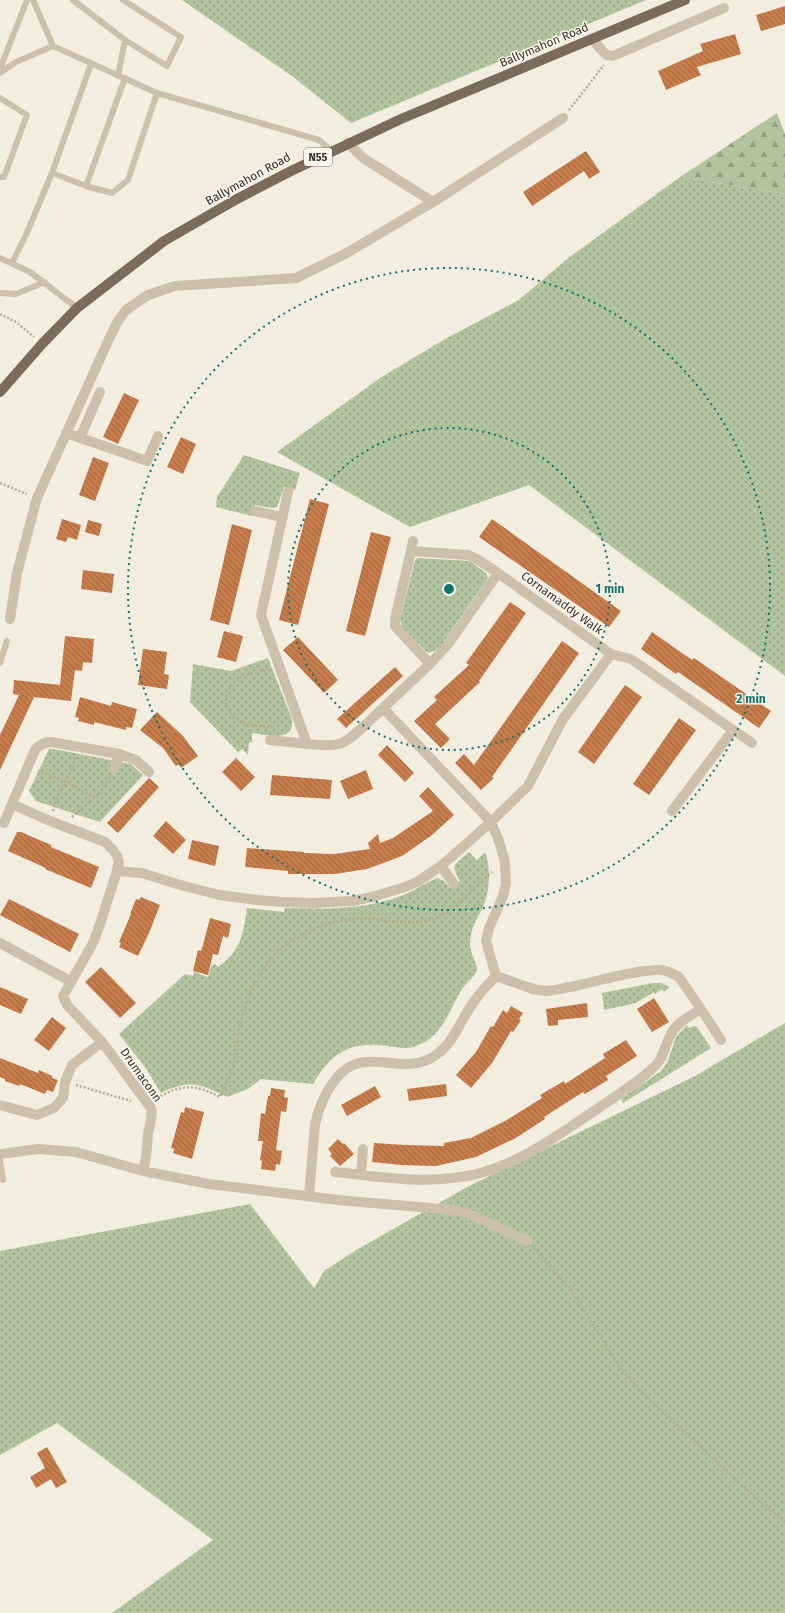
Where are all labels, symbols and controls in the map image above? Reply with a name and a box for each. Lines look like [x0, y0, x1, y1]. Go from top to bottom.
street label: Ballymahon Road [497, 20, 591, 70]
road number: N55 [304, 148, 332, 166]
street label: Ballymahon Road [203, 150, 293, 208]
street label: Cornamaddy Walk [518, 569, 606, 638]
centre of rings [442, 582, 456, 596]
text: 1 min [596, 582, 624, 596]
text: 2 min [736, 692, 766, 706]
street label: Drumaconn [117, 1045, 165, 1105]

